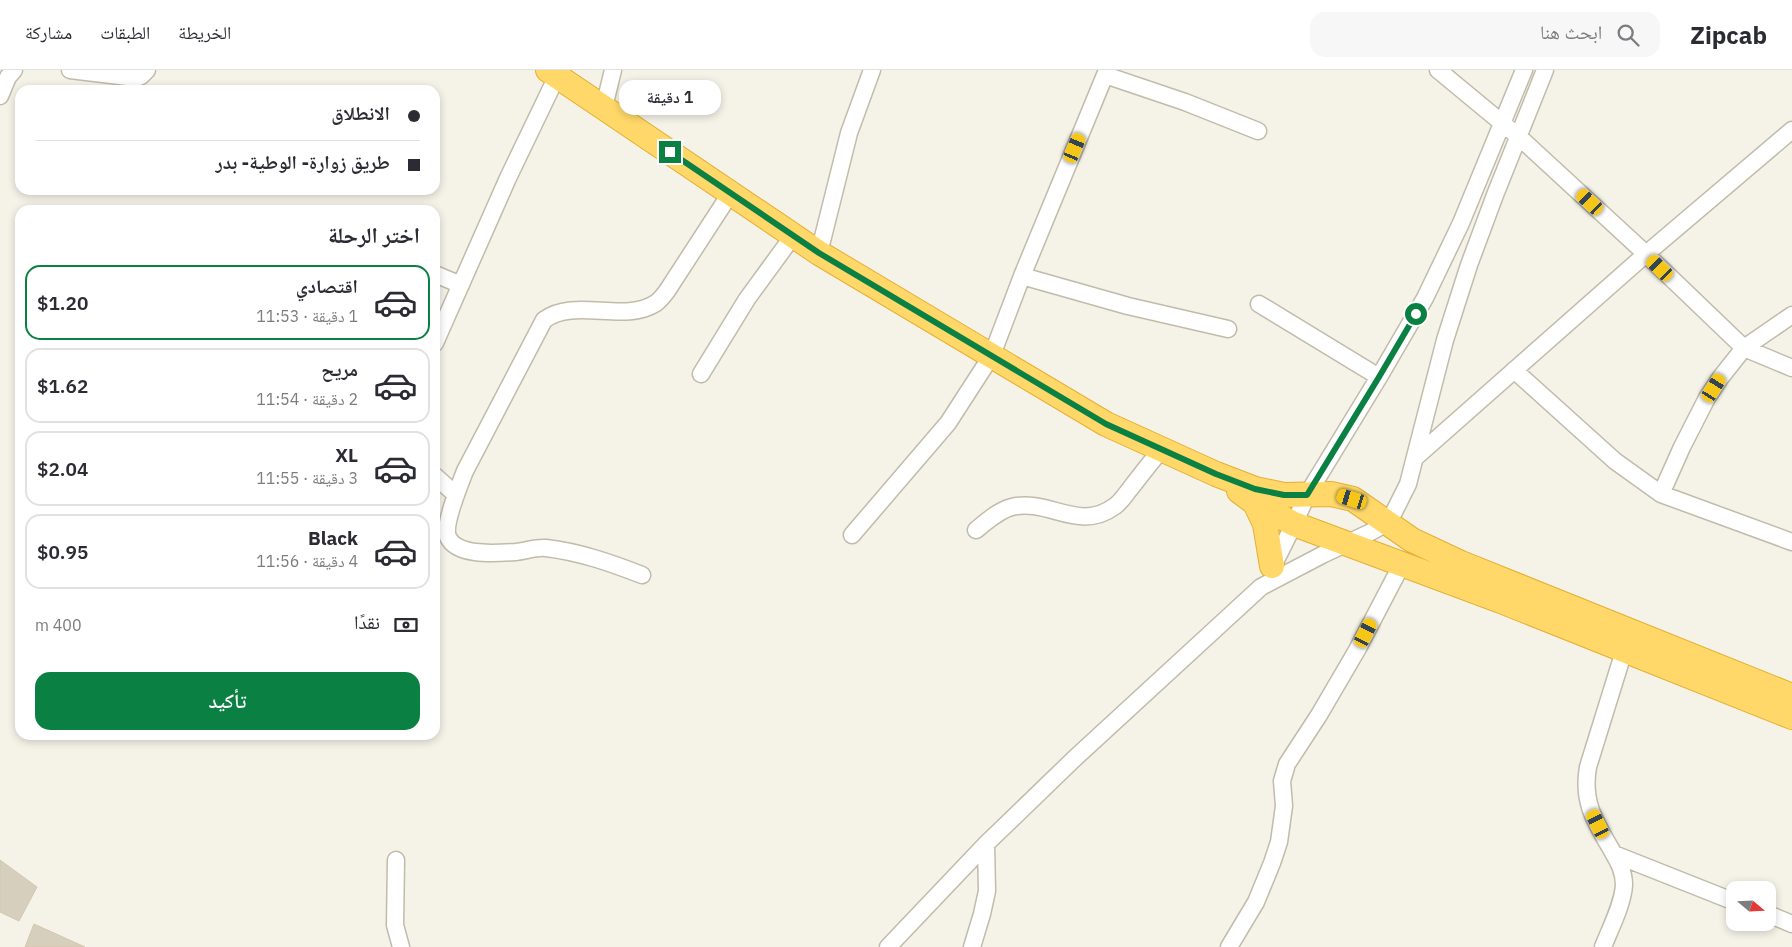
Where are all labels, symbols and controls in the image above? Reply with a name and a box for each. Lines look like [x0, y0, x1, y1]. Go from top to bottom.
search box [1310, 12, 1660, 57]
text: Zipcab [1690, 19, 1767, 51]
text: ابحث هنا [1540, 20, 1602, 44]
text: مشاركة [25, 21, 72, 44]
text: الطبقات [100, 21, 150, 44]
text: الخريطة [178, 21, 231, 44]
icon: search [1614, 21, 1642, 49]
callout: 1 دقيقة [619, 79, 721, 114]
text: 1 دقيقة [647, 87, 693, 107]
text: الانطلاق [331, 101, 390, 125]
car [1062, 131, 1087, 165]
route end [659, 141, 681, 163]
text: طريق زوارة- الوطية- بدر [216, 150, 390, 174]
car [1573, 186, 1606, 218]
text: اختر الرحلة [328, 220, 420, 249]
car [1644, 252, 1676, 284]
text: اقتصادي [296, 274, 358, 298]
icon: car [373, 280, 418, 325]
text: $1.20 [37, 291, 88, 315]
route start [1405, 303, 1427, 325]
text: 1 دقيقة · 11:53 [256, 306, 358, 326]
text: مريح [321, 357, 358, 381]
icon: car [373, 363, 418, 408]
car [1699, 371, 1728, 405]
text: $1.62 [37, 374, 88, 398]
text: 2 دقيقة · 11:54 [256, 389, 358, 409]
text: XL [335, 443, 358, 467]
icon: car [373, 446, 418, 491]
text: $2.04 [37, 457, 88, 481]
text: 3 دقيقة · 11:55 [256, 468, 358, 488]
car [1335, 487, 1368, 511]
text: Black [308, 526, 358, 550]
icon: car [373, 529, 418, 574]
text: $0.95 [37, 540, 88, 564]
text: 4 دقيقة · 11:56 [256, 551, 358, 571]
text: نقدًا [354, 610, 380, 634]
icon: cash [392, 611, 420, 639]
text: 400 m [35, 615, 82, 635]
car [1352, 616, 1379, 650]
button: تأكيد [35, 672, 420, 730]
car [1584, 807, 1611, 841]
north arrow [1726, 881, 1776, 931]
map controls [1726, 881, 1776, 931]

